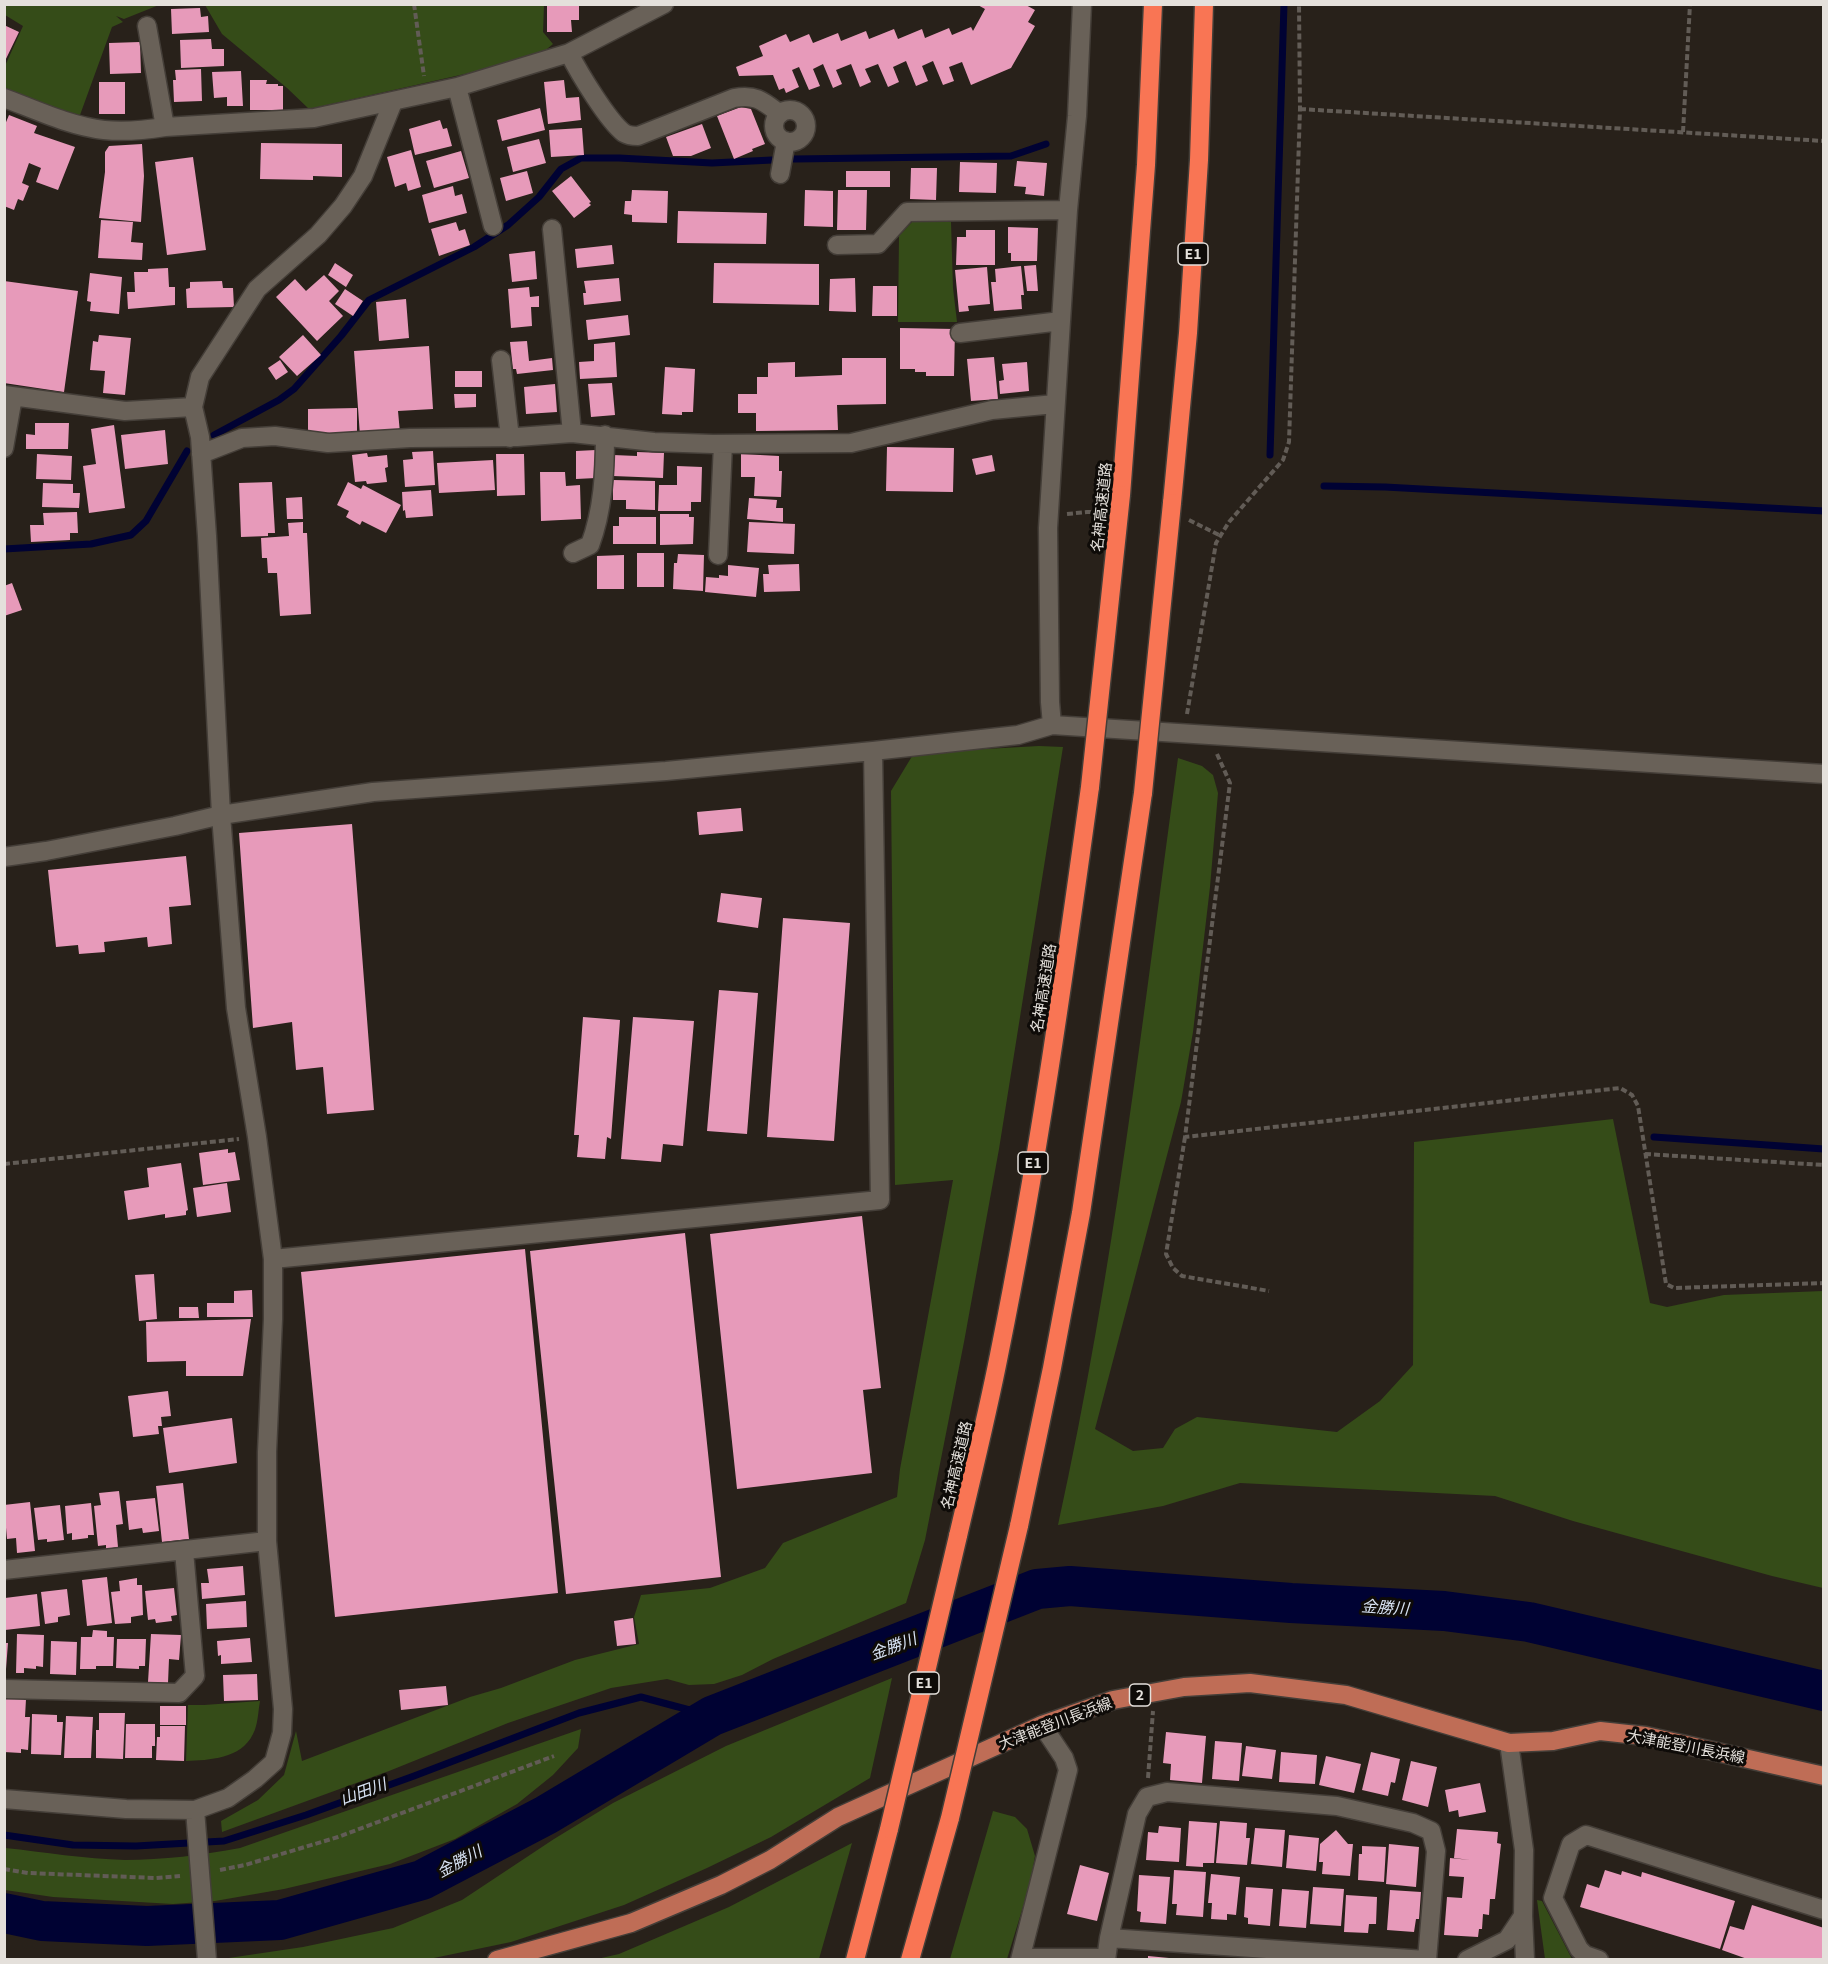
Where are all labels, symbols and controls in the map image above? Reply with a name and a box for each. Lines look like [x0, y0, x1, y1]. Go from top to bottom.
road number: E1 [1178, 243, 1208, 265]
street label: 名神高速道路 [1087, 461, 1115, 553]
street label: 名神高速道路 [1027, 942, 1059, 1034]
road number: E1 [1018, 1152, 1048, 1174]
street label: 名神高速道路 [937, 1419, 975, 1511]
water label: 金勝川 [1360, 1596, 1410, 1618]
water label: 金勝川 [867, 1628, 919, 1664]
road number: E1 [909, 1672, 939, 1694]
road number: 2 [1130, 1684, 1150, 1706]
street label: 大津能登川長浜線 [996, 1693, 1114, 1753]
street label: 大津能登川長浜線 [1625, 1726, 1747, 1766]
water label: 山田川 [337, 1774, 389, 1808]
water label: 金勝川 [433, 1841, 485, 1881]

